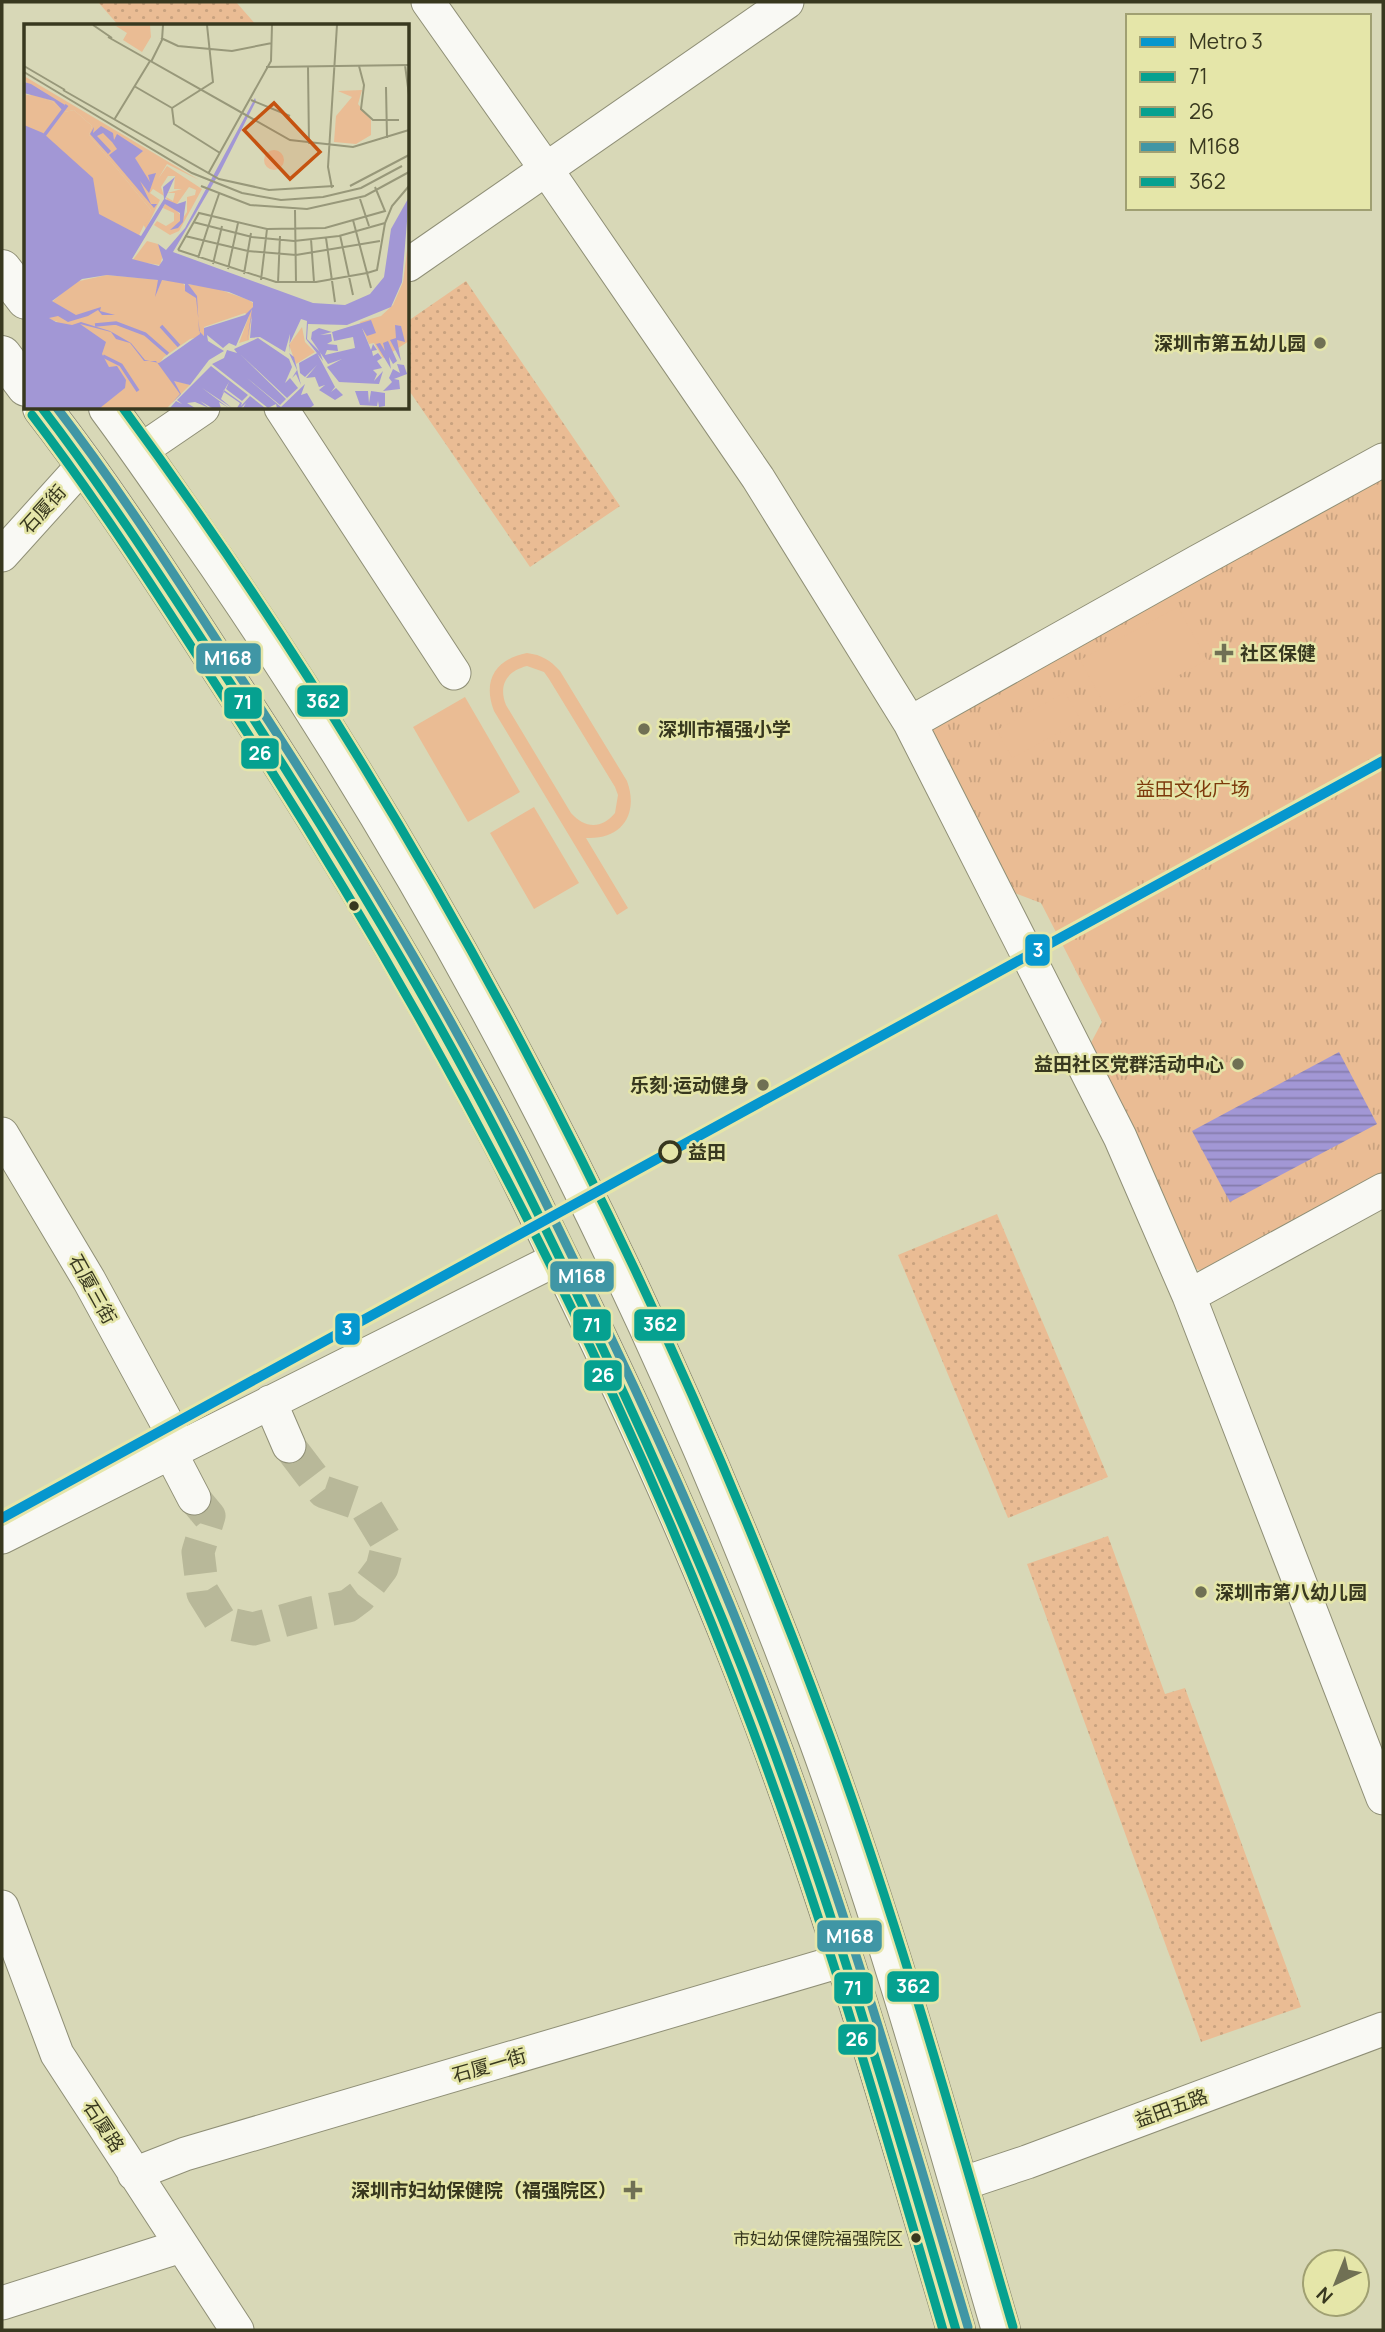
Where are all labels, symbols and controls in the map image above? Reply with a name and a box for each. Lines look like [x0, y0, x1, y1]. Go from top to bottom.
legend [1126, 14, 1371, 210]
inset map [24, 24, 410, 410]
text: Metro 3 [1189, 27, 1263, 55]
text: 71 [1189, 62, 1208, 90]
text: 26 [1189, 97, 1214, 125]
text: M168 [1189, 132, 1240, 160]
text: 362 [1189, 167, 1226, 195]
place label: 深圳市第五幼儿园 [1154, 330, 1306, 356]
marker: 深圳市第五幼儿园 [1312, 335, 1328, 351]
street label: 石厦街 [14, 479, 72, 539]
place label: 社区保健 [1240, 640, 1316, 666]
line badge: M168 [195, 642, 262, 675]
marker: 社区保健 [1214, 643, 1234, 663]
text: M168 [204, 645, 252, 671]
line badge: 362 [296, 684, 349, 718]
line badge: 71 [223, 686, 263, 720]
text: 362 [306, 688, 340, 714]
text: 71 [234, 689, 252, 715]
place label: 深圳市福强小学 [658, 716, 791, 742]
marker: 深圳市福强小学 [636, 721, 652, 737]
line badge: 26 [240, 737, 280, 770]
text: 26 [248, 740, 272, 766]
park label: 益田文化广场 [1136, 776, 1250, 802]
unlabelled marker [347, 899, 361, 913]
line badge: 3 [1024, 933, 1051, 967]
text: 3 [1032, 937, 1044, 963]
place label: 益田社区党群活动中心 [1034, 1051, 1224, 1077]
marker: 益田社区党群活动中心 [1230, 1056, 1246, 1072]
place label: 乐刻·运动健身 [630, 1072, 749, 1098]
marker: 乐刻·运动健身 [755, 1077, 771, 1093]
place label: 益田 [688, 1139, 726, 1165]
marker: 益田 [659, 1141, 681, 1163]
street label: 石厦三街 [63, 1249, 123, 1329]
line badge: M168 [549, 1260, 615, 1293]
text: M168 [558, 1263, 606, 1289]
line badge: 71 [572, 1308, 612, 1342]
line badge: 362 [633, 1308, 686, 1342]
text: 362 [643, 1311, 677, 1337]
line badge: 3 [334, 1312, 361, 1346]
text: 71 [583, 1312, 601, 1338]
text: 3 [341, 1315, 353, 1341]
line badge: 26 [583, 1359, 623, 1392]
text: 26 [591, 1362, 615, 1388]
place label: 深圳市第八幼儿园 [1215, 1579, 1367, 1605]
marker: 深圳市第八幼儿园 [1193, 1584, 1209, 1600]
line badge: M168 [816, 1919, 883, 1953]
text: M168 [826, 1923, 874, 1949]
line badge: 362 [886, 1970, 940, 2003]
line badge: 71 [833, 1971, 874, 2005]
text: 362 [896, 1973, 930, 1999]
text: 71 [844, 1975, 862, 2001]
line badge: 26 [837, 2023, 877, 2056]
text: 26 [845, 2026, 869, 2052]
street label: 石厦一街 [449, 2042, 529, 2088]
street label: 益田五路 [1131, 2083, 1211, 2133]
street label: 石厦路 [78, 2095, 130, 2157]
place label: 深圳市妇幼保健院（福强院区） [351, 2177, 617, 2203]
marker: 深圳市妇幼保健院（福强院区） [623, 2180, 643, 2200]
place label: 市妇幼保健院福强院区 [733, 2227, 903, 2250]
marker: 市妇幼保健院福强院区 [909, 2231, 923, 2245]
north arrow [1301, 2248, 1371, 2318]
text: N [1311, 2281, 1338, 2310]

